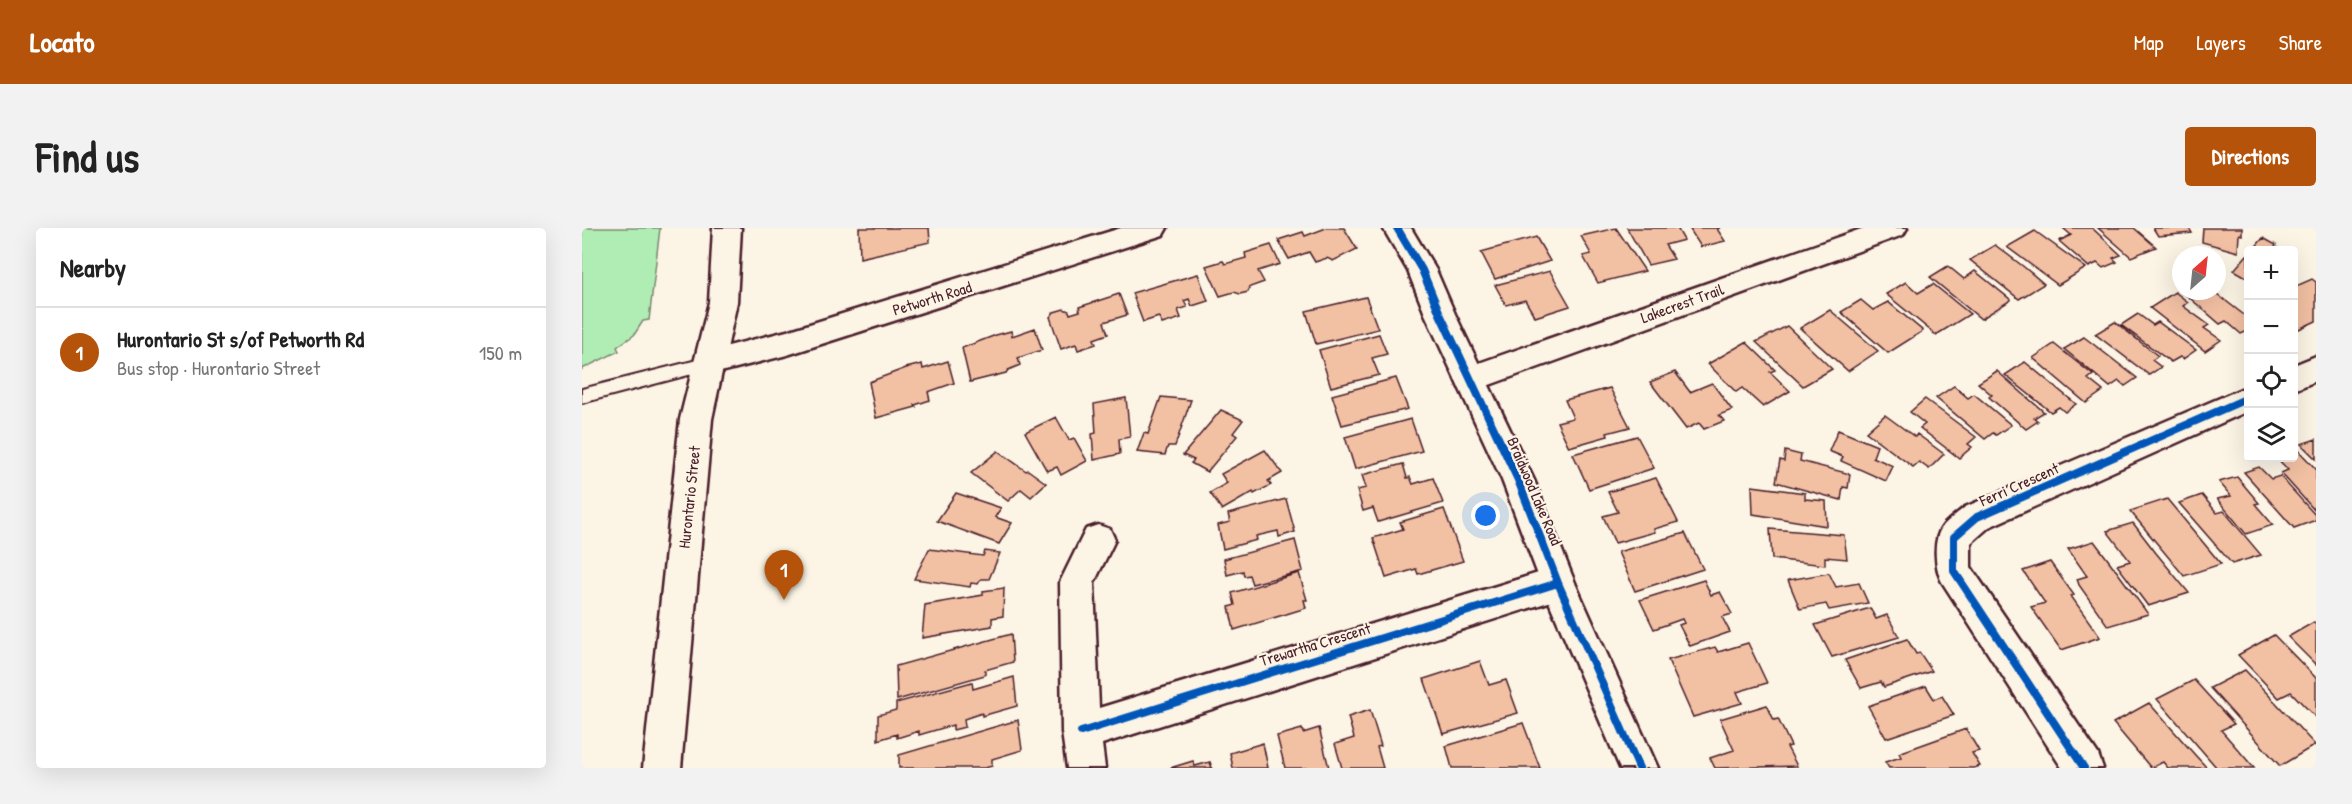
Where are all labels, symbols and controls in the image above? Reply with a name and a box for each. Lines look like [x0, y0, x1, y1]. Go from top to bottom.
text: Locato [30, 23, 94, 61]
text: Map [2134, 28, 2163, 57]
text: Layers [2196, 28, 2246, 57]
text: Share [2279, 28, 2322, 57]
button: Directions [2185, 127, 2316, 186]
text: Find us [36, 128, 139, 185]
north arrow [2172, 246, 2226, 300]
map controls [2244, 246, 2298, 462]
button: + [2244, 246, 2298, 300]
text: Nearby [60, 250, 126, 285]
street label: Petworth Road [890, 276, 974, 320]
street label: Lakecrest Trail [1637, 278, 1727, 328]
button: − [2244, 300, 2298, 354]
text: Hurontario St s/of Petworth Rd [117, 324, 364, 354]
text: 1 [76, 339, 83, 366]
text: 150 m [479, 339, 522, 366]
text: Bus stop · Hurontario Street [117, 354, 320, 381]
button: locate [2244, 354, 2298, 408]
button: layers [2244, 408, 2298, 462]
street label: Braidwood Lake Road [1502, 433, 1568, 549]
street label: Hurontario Street [673, 444, 705, 549]
street label: Ferri Crescent [1975, 457, 2063, 512]
your location [1471, 501, 1500, 530]
pin: 1 [764, 550, 804, 600]
street label: Trewartha Crescent [1257, 617, 1374, 671]

